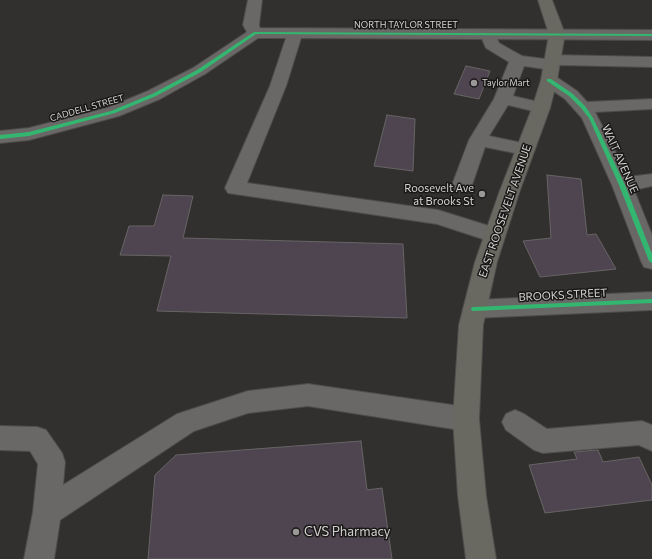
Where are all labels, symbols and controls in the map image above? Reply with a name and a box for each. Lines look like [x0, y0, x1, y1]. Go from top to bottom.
street label: NORTH TAYLOR STREET [354, 20, 458, 30]
marker: Taylor Mart [469, 78, 479, 88]
place label: Taylor Mart [482, 78, 530, 88]
street label: CADDELL STREET [49, 92, 125, 124]
street label: WAIT AVENUE [599, 123, 641, 195]
street label: EAST ROOSEVELT AVENUE [476, 143, 534, 279]
place label: Roosevelt Ave at Brooks St [404, 181, 474, 207]
marker: Roosevelt Ave at Brooks St [477, 189, 487, 199]
street label: BROOKS STREET [518, 286, 608, 304]
place label: CVS Pharmacy [304, 524, 391, 540]
marker: CVS Pharmacy [291, 527, 301, 537]

